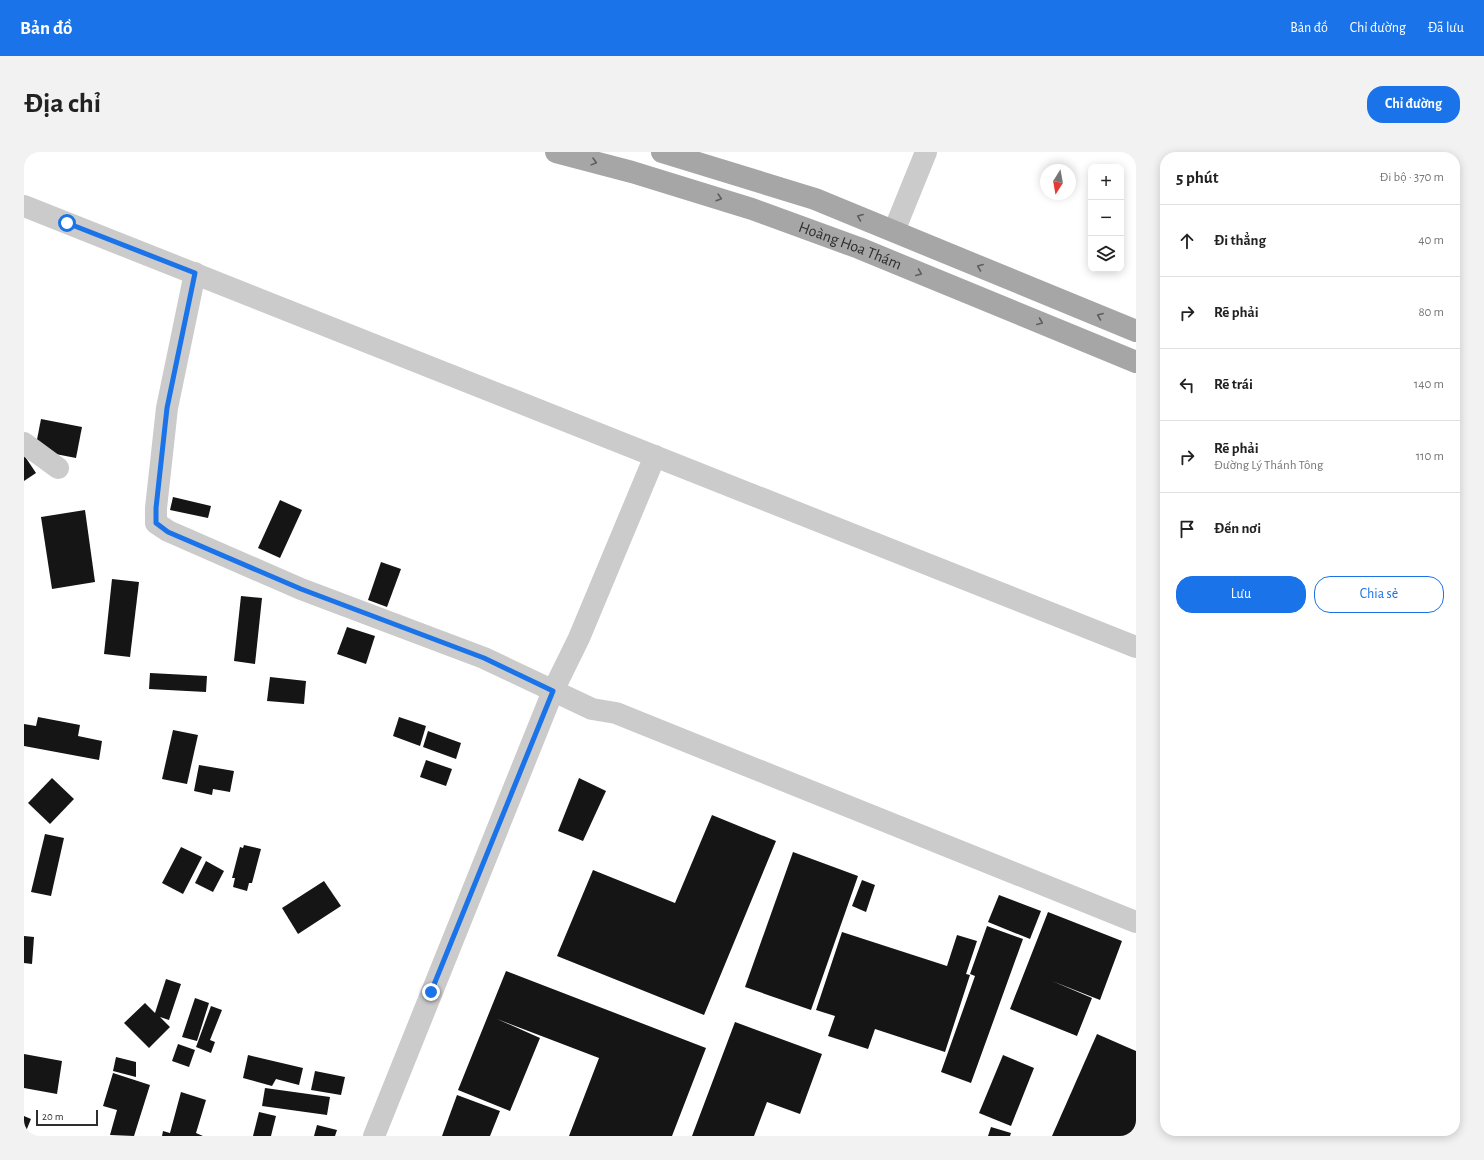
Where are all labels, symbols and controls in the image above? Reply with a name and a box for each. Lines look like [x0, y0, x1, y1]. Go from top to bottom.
text: Bản đồ [20, 19, 72, 38]
text: Bản đồ [1290, 21, 1328, 35]
text: Chỉ đường [1350, 21, 1406, 35]
text: Đã lưu [1428, 21, 1464, 35]
button: Chỉ đường [1367, 86, 1460, 123]
text: Địa chỉ [24, 90, 101, 118]
one-way arrow [590, 157, 597, 166]
north arrow [1040, 164, 1076, 200]
map controls [1088, 164, 1124, 272]
button: + [1088, 164, 1124, 200]
text: 5 phút [1176, 169, 1218, 186]
text: Đi bộ · 370 m [1380, 171, 1444, 184]
one-way arrow [715, 194, 722, 202]
button: − [1088, 200, 1124, 236]
route start [58, 214, 76, 232]
one-way arrow [856, 214, 863, 222]
street label: Hoàng Hoa Thám [797, 219, 904, 273]
icon: ahead [1176, 230, 1198, 252]
text: Đi thẳng [1214, 233, 1266, 248]
text: 40 m [1418, 234, 1444, 247]
button: layers [1088, 236, 1124, 272]
one-way arrow [976, 263, 983, 271]
one-way arrow [915, 268, 923, 276]
icon: right [1176, 302, 1198, 324]
text: Rẽ phải [1214, 305, 1259, 320]
text: 80 m [1418, 306, 1444, 319]
one-way arrow [1096, 313, 1103, 321]
one-way arrow [1035, 317, 1043, 325]
icon: left [1176, 374, 1198, 396]
text: Rẽ trái [1214, 377, 1253, 392]
text: 140 m [1414, 378, 1444, 391]
text: Rẽ phải [1214, 441, 1259, 456]
icon: right [1176, 446, 1198, 468]
text: 110 m [1416, 450, 1444, 463]
text: Đường Lý Thánh Tông [1214, 459, 1323, 472]
icon: arrive [1176, 518, 1198, 540]
text: Đến nơi [1214, 521, 1261, 536]
button: Lưu [1176, 576, 1306, 613]
button: Chia sẻ [1314, 576, 1444, 613]
route end [422, 983, 440, 1001]
scale bar [36, 1108, 98, 1127]
text: 20 m [42, 1111, 63, 1122]

